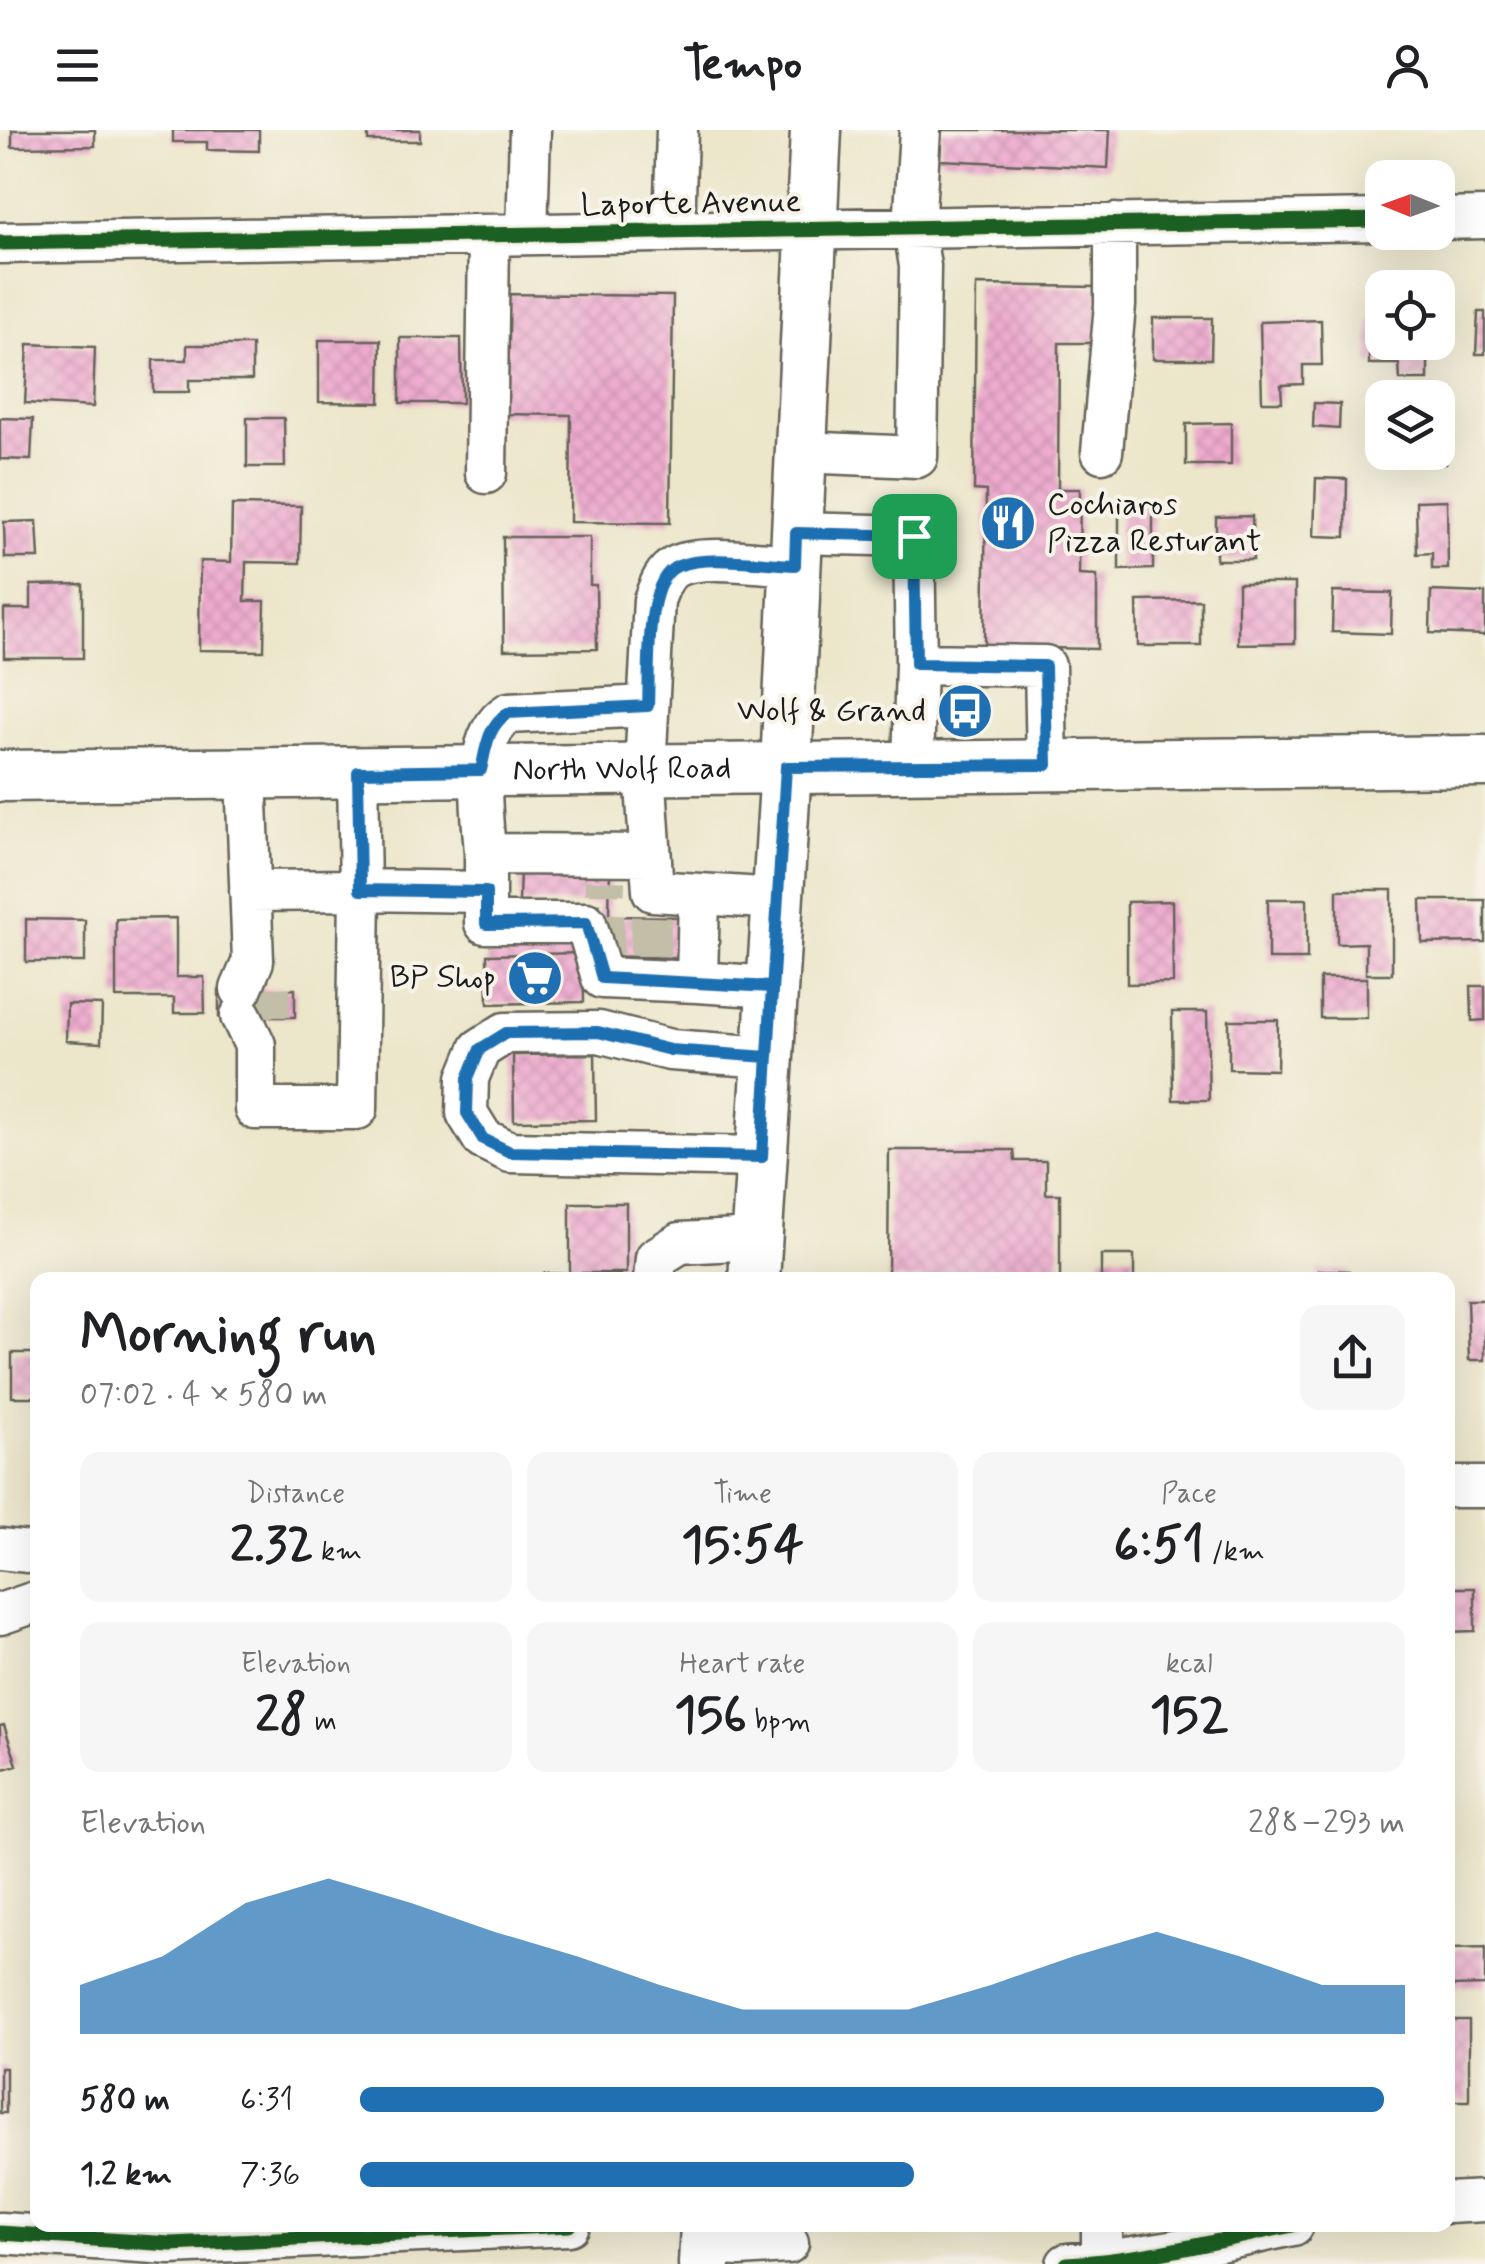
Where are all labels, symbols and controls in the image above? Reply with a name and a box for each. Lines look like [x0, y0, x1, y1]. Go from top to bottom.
text: Tempo [683, 36, 802, 95]
icon: menu [50, 38, 105, 93]
icon: person [1380, 38, 1435, 93]
north arrow [1365, 160, 1455, 250]
map controls [1365, 160, 1455, 470]
street label: Laporte Avenue [581, 181, 801, 227]
button: locate [1365, 270, 1455, 360]
button: layers [1365, 380, 1455, 470]
place label: Cochiaros Pizza Resturant [1047, 484, 1261, 563]
restaurant icon: Cochiaros Pizza Resturant [978, 493, 1038, 553]
pin [872, 494, 957, 579]
icon: arrive [887, 509, 942, 564]
bus stop icon: Wolf & Grand [935, 681, 995, 741]
place label: Wolf & Grand [737, 690, 926, 732]
street label: North Wolf Road [513, 748, 731, 792]
supermarket icon: BP Shop [505, 948, 565, 1008]
place label: BP Shop [390, 957, 496, 999]
text: Morning run [80, 1300, 377, 1372]
button: share [1300, 1305, 1405, 1410]
text: 07:02 · 4 × 580 m [80, 1374, 328, 1416]
text: Distance [247, 1476, 345, 1513]
text: Time [713, 1476, 772, 1513]
text: Pace [1161, 1476, 1217, 1513]
text: 2.32 [230, 1513, 314, 1579]
text: 15:54 [681, 1513, 804, 1579]
text: 6:51 [1114, 1513, 1204, 1579]
text: km [314, 1534, 362, 1571]
text: /km [1204, 1534, 1265, 1571]
text: Elevation [241, 1646, 351, 1683]
text: Heart rate [680, 1646, 805, 1683]
text: kcal [1166, 1646, 1213, 1683]
text: 28 [255, 1683, 307, 1749]
text: 156 [674, 1683, 747, 1749]
text: 152 [1150, 1683, 1229, 1749]
text: m [307, 1704, 337, 1741]
text: bpm [747, 1704, 811, 1741]
text: Elevation [80, 1802, 206, 1844]
text: 288–293 m [1248, 1802, 1405, 1844]
text: 580 m [80, 2079, 170, 2121]
text: 6:31 [240, 2079, 293, 2121]
text: 1.2 km [80, 2154, 172, 2196]
text: 7:36 [240, 2154, 300, 2196]

